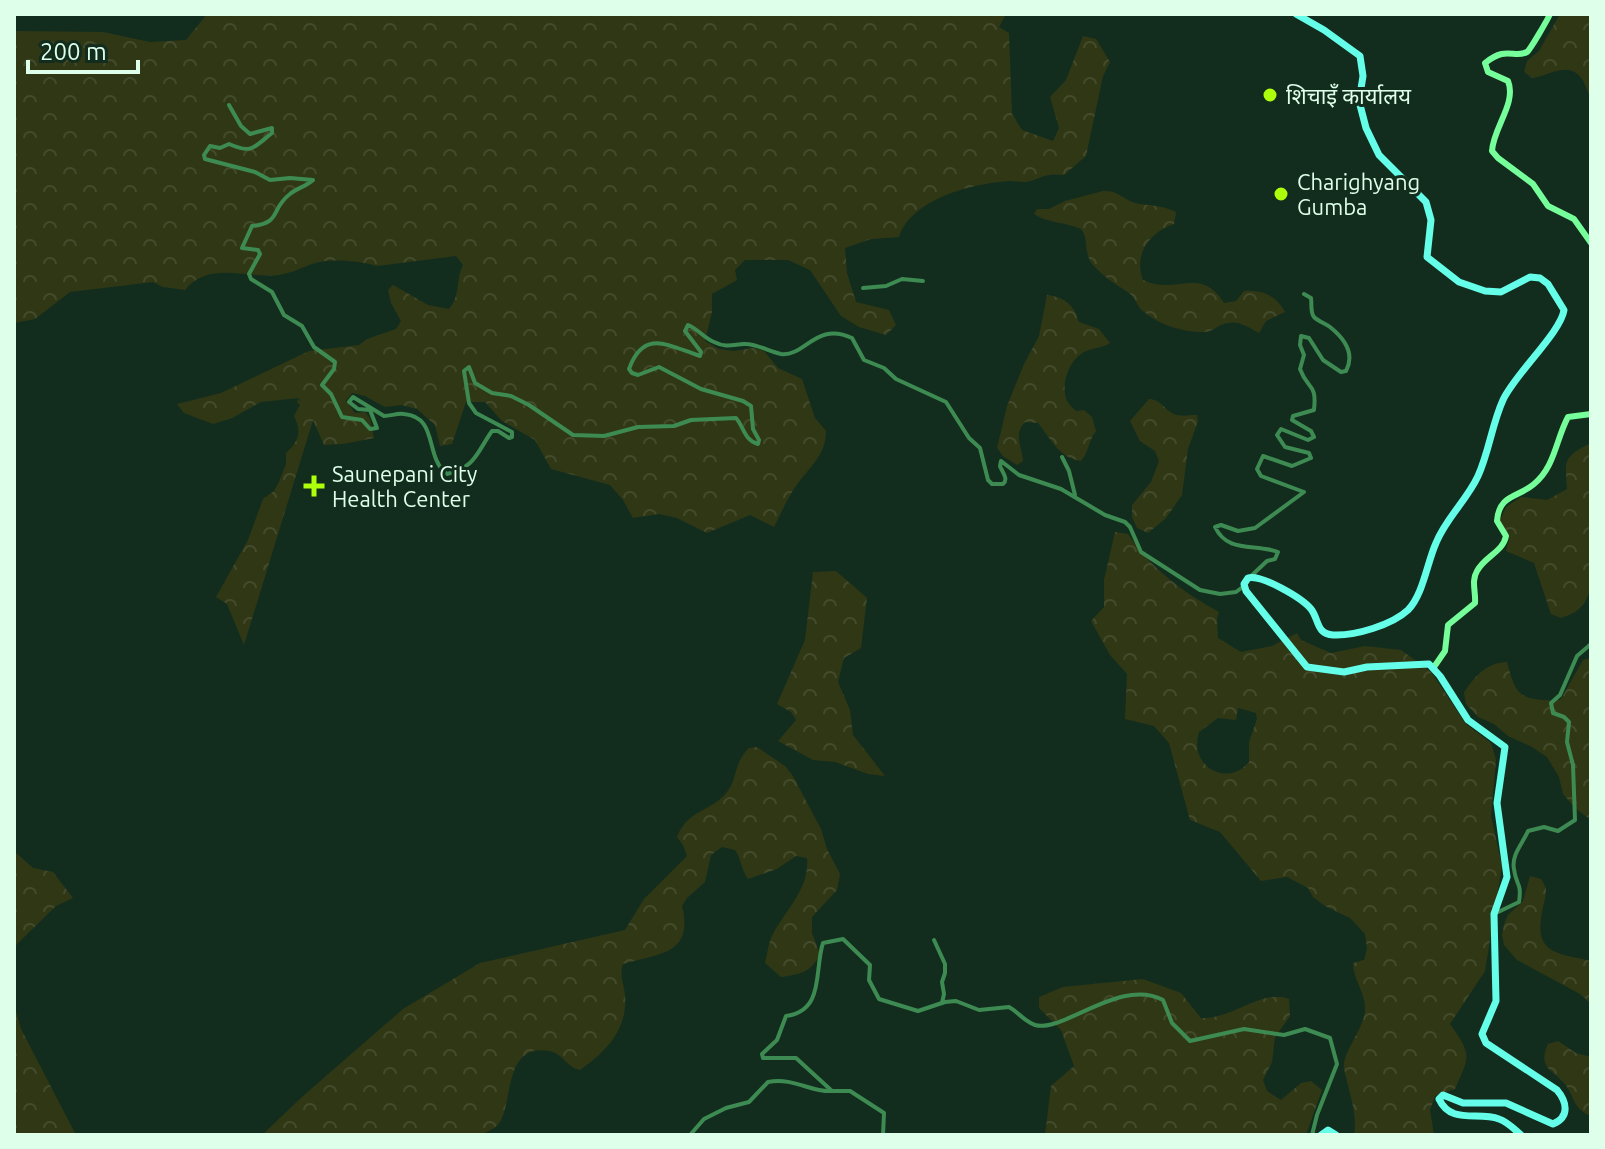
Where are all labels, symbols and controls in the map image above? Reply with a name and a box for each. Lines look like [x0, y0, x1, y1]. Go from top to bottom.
scale bar [28, 24, 138, 74]
text: 200 m [40, 38, 107, 65]
place label: शिचाइँ कार्यालय [1286, 83, 1412, 108]
marker: शिचाइँ कार्यालय [1261, 86, 1279, 104]
place label: Charighyang Gumba [1297, 169, 1420, 219]
marker: Charighyang Gumba [1272, 185, 1290, 203]
place label: Saunepani City Health Center [332, 461, 478, 511]
marker: Saunepani City Health Center [303, 475, 325, 497]

